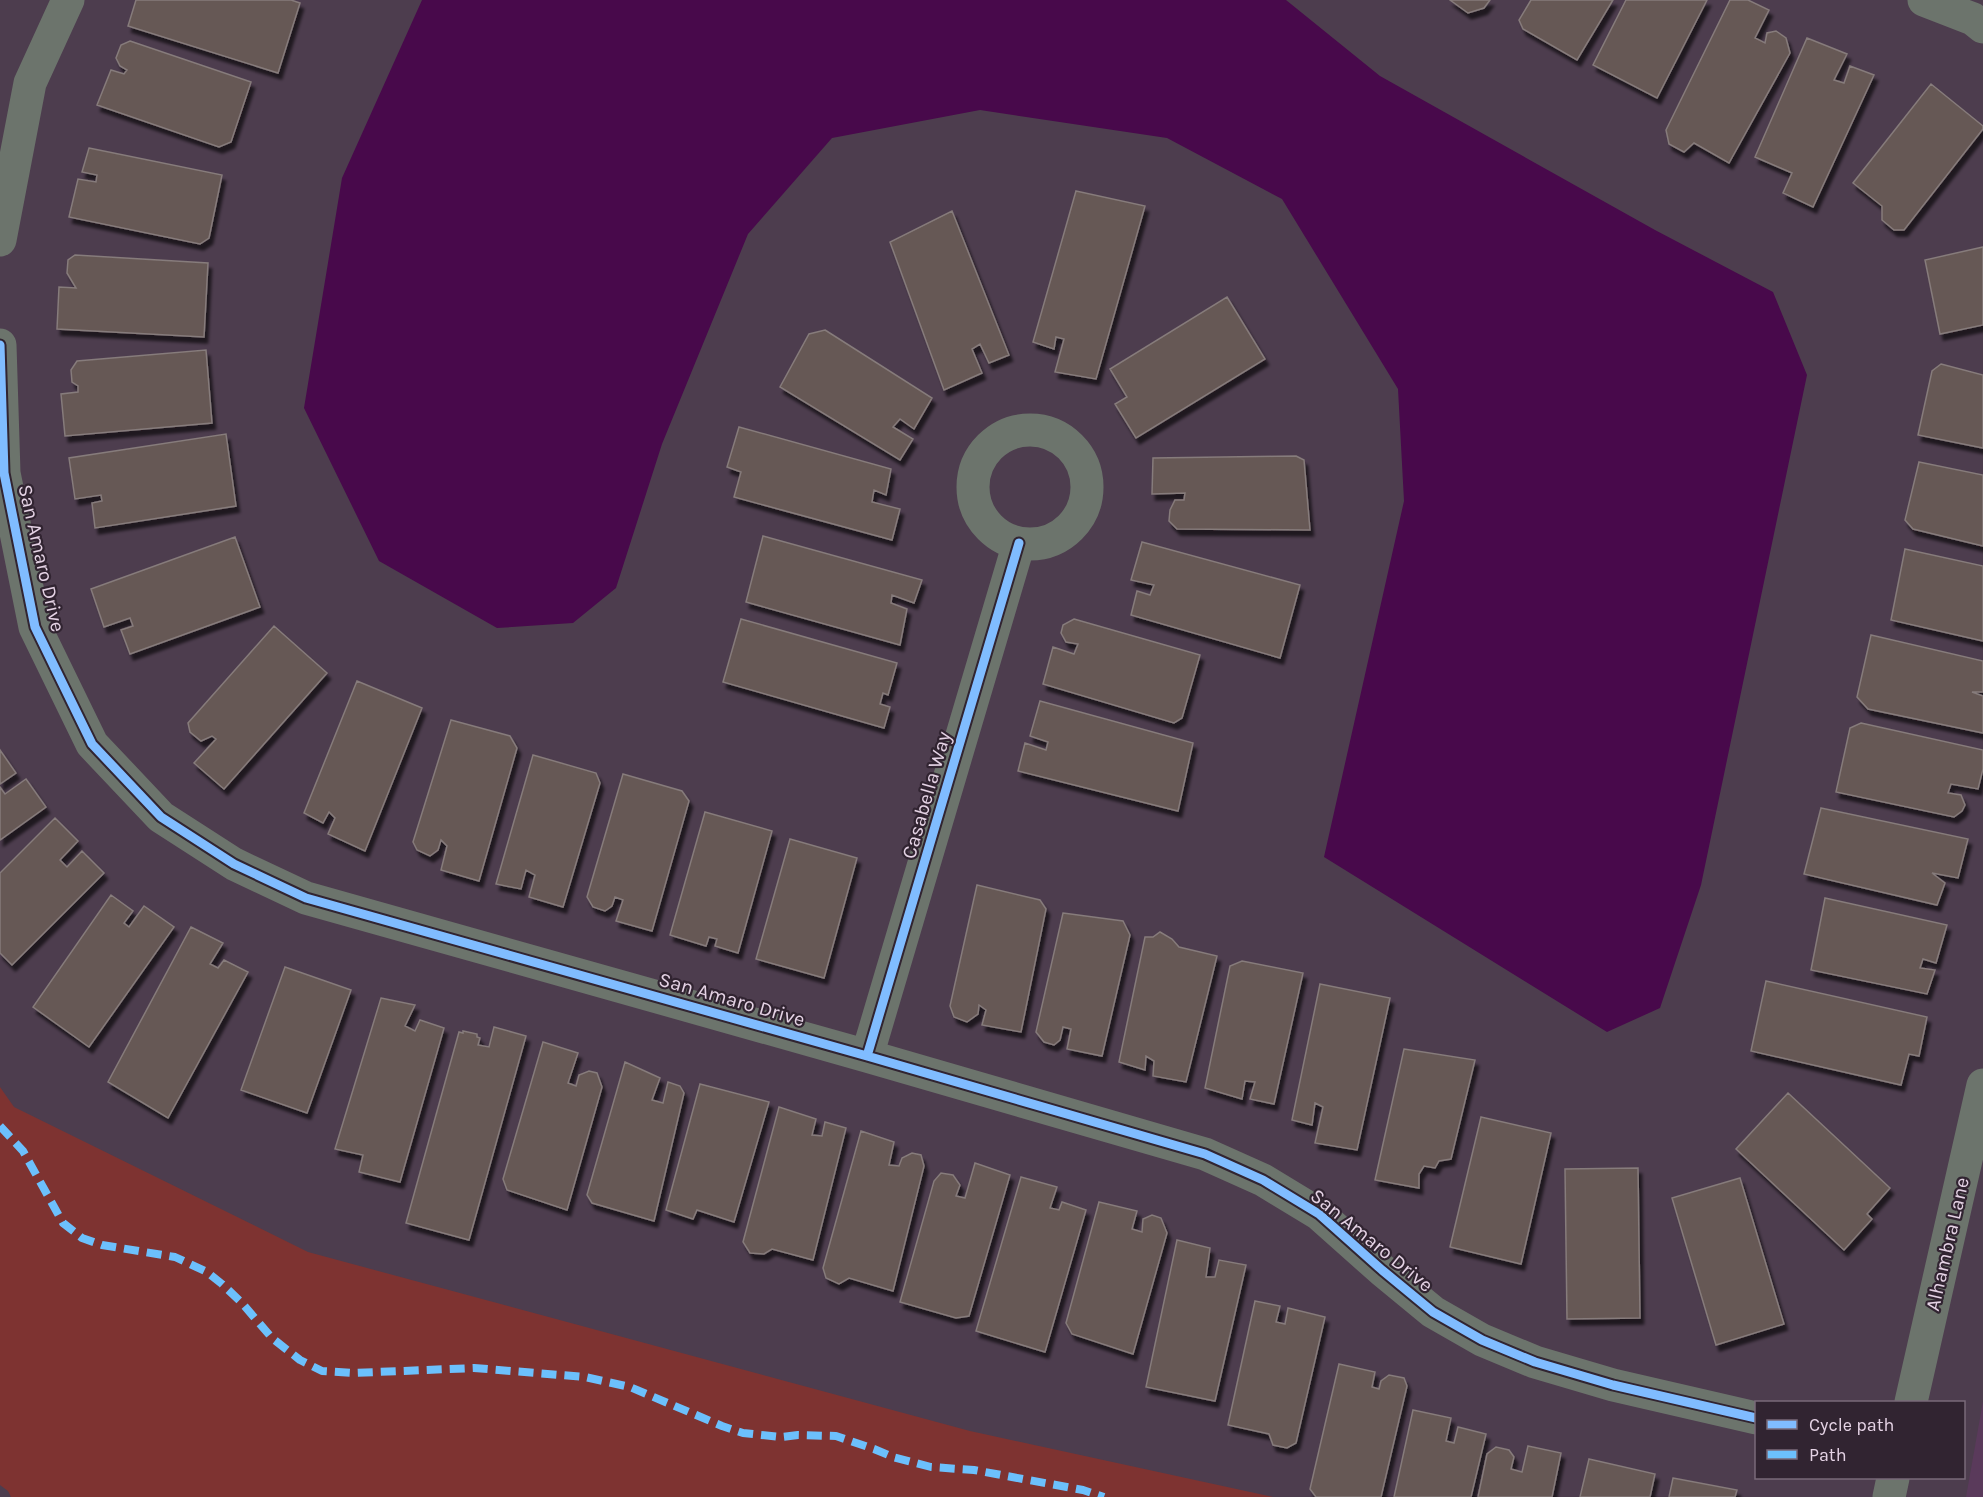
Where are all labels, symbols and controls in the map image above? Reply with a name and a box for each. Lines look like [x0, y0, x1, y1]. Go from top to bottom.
street label: San Amaro Drive [13, 482, 70, 634]
street label: Casabella Way [897, 729, 956, 861]
street label: San Amaro Drive [656, 968, 807, 1031]
street label: Alhambra Lane [1921, 1175, 1974, 1313]
street label: San Amaro Drive [1306, 1184, 1437, 1297]
legend [1755, 1401, 1965, 1479]
text: Cycle path [1809, 1414, 1894, 1436]
text: Path [1809, 1444, 1847, 1466]

